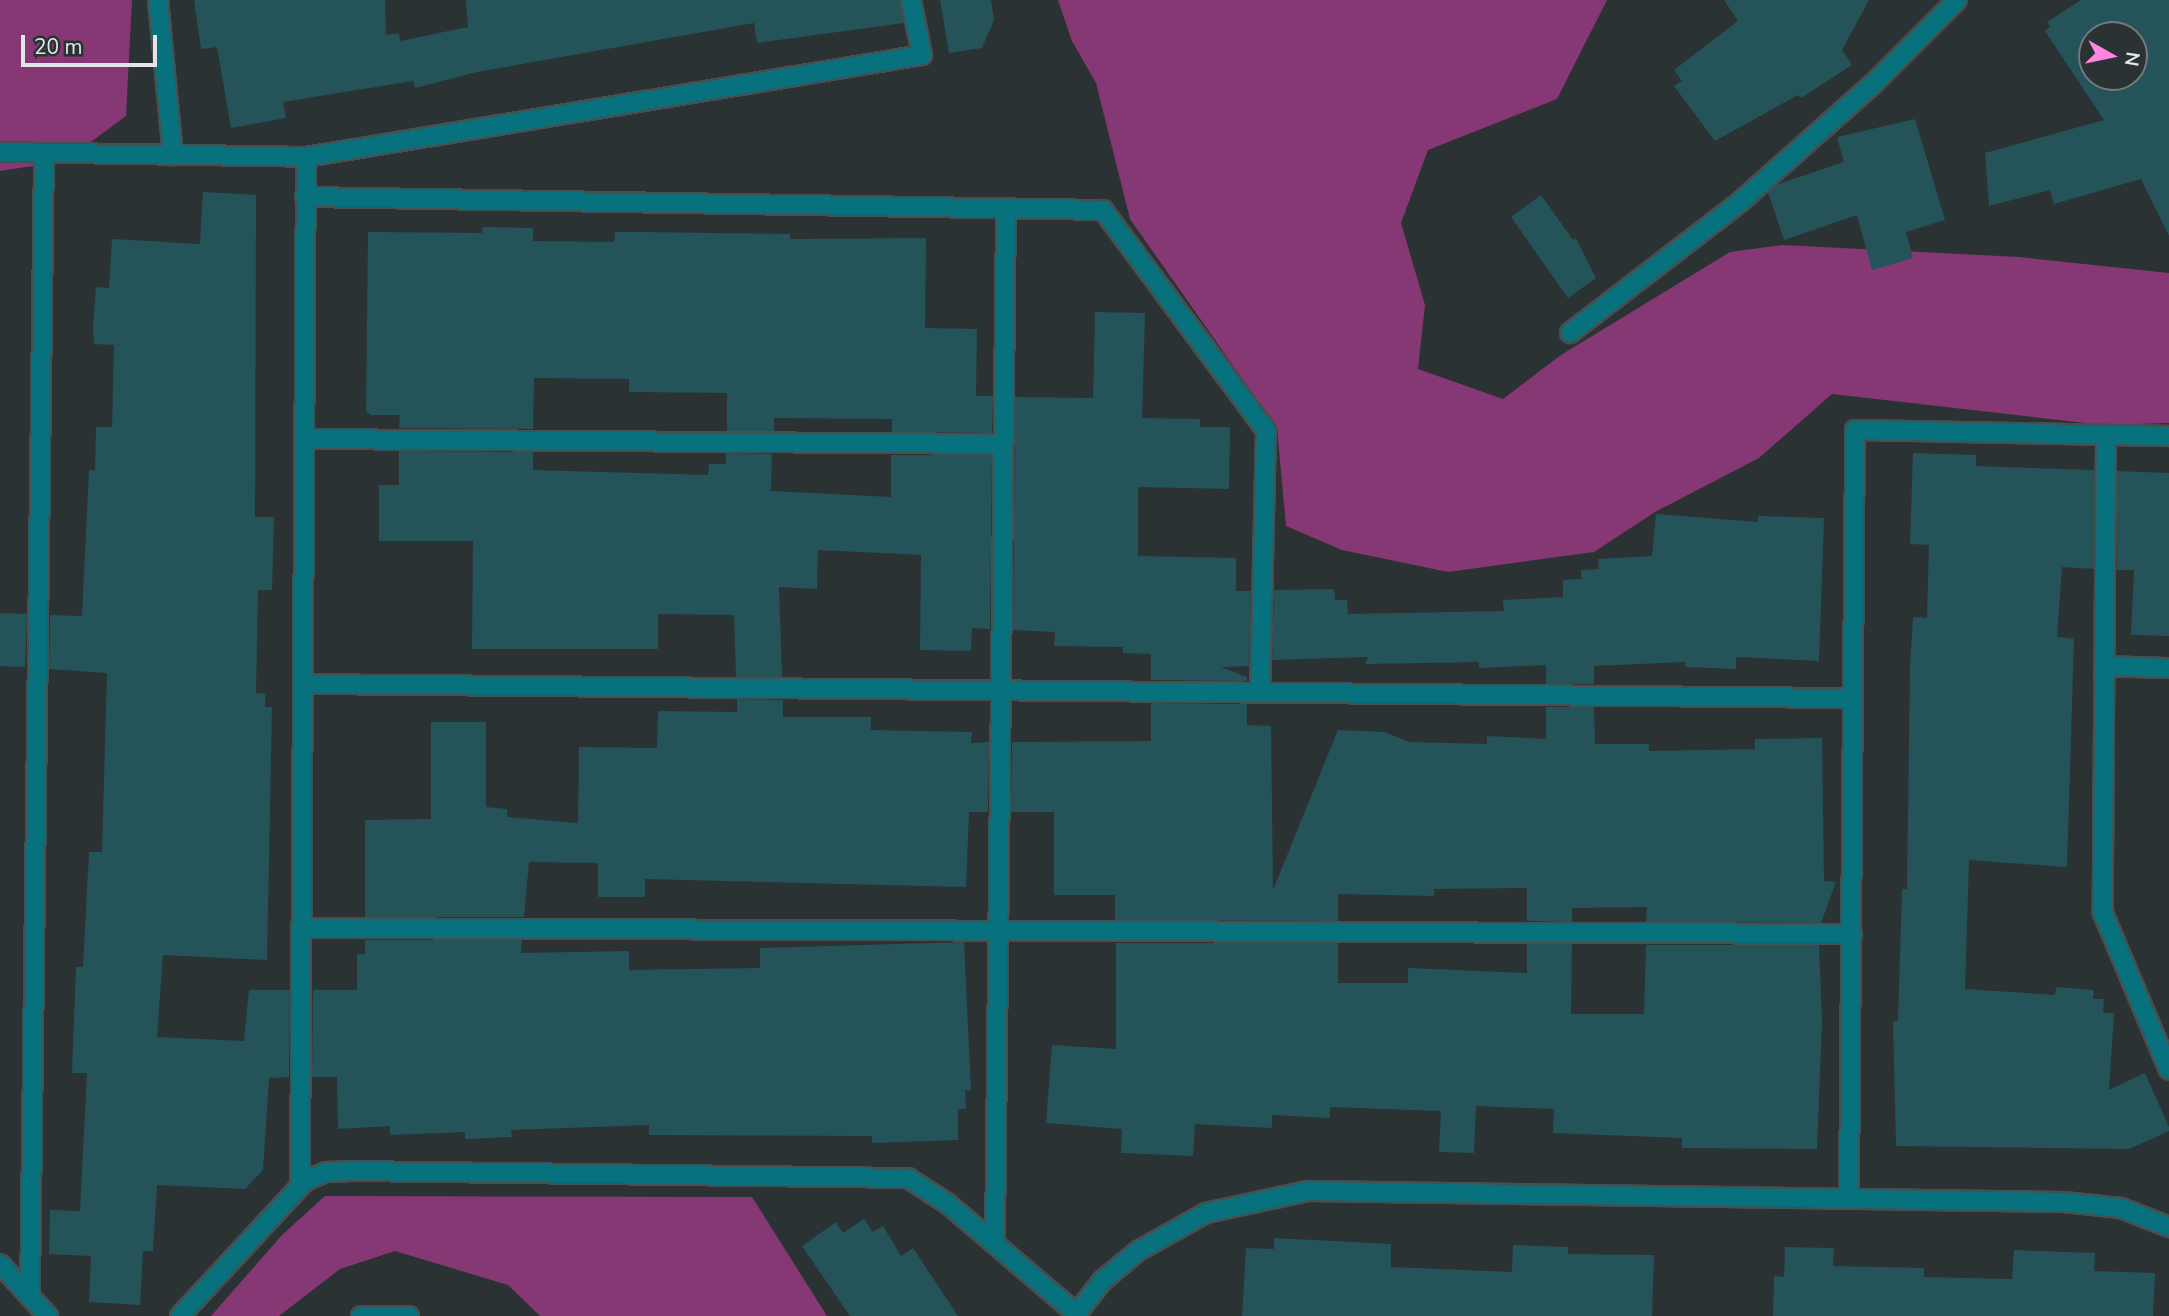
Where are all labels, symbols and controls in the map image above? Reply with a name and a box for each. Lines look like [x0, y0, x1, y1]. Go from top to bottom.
scale bar [24, 21, 161, 65]
north arrow [2078, 21, 2148, 91]
text: 20 m [34, 33, 83, 61]
text: N [2118, 50, 2146, 68]

